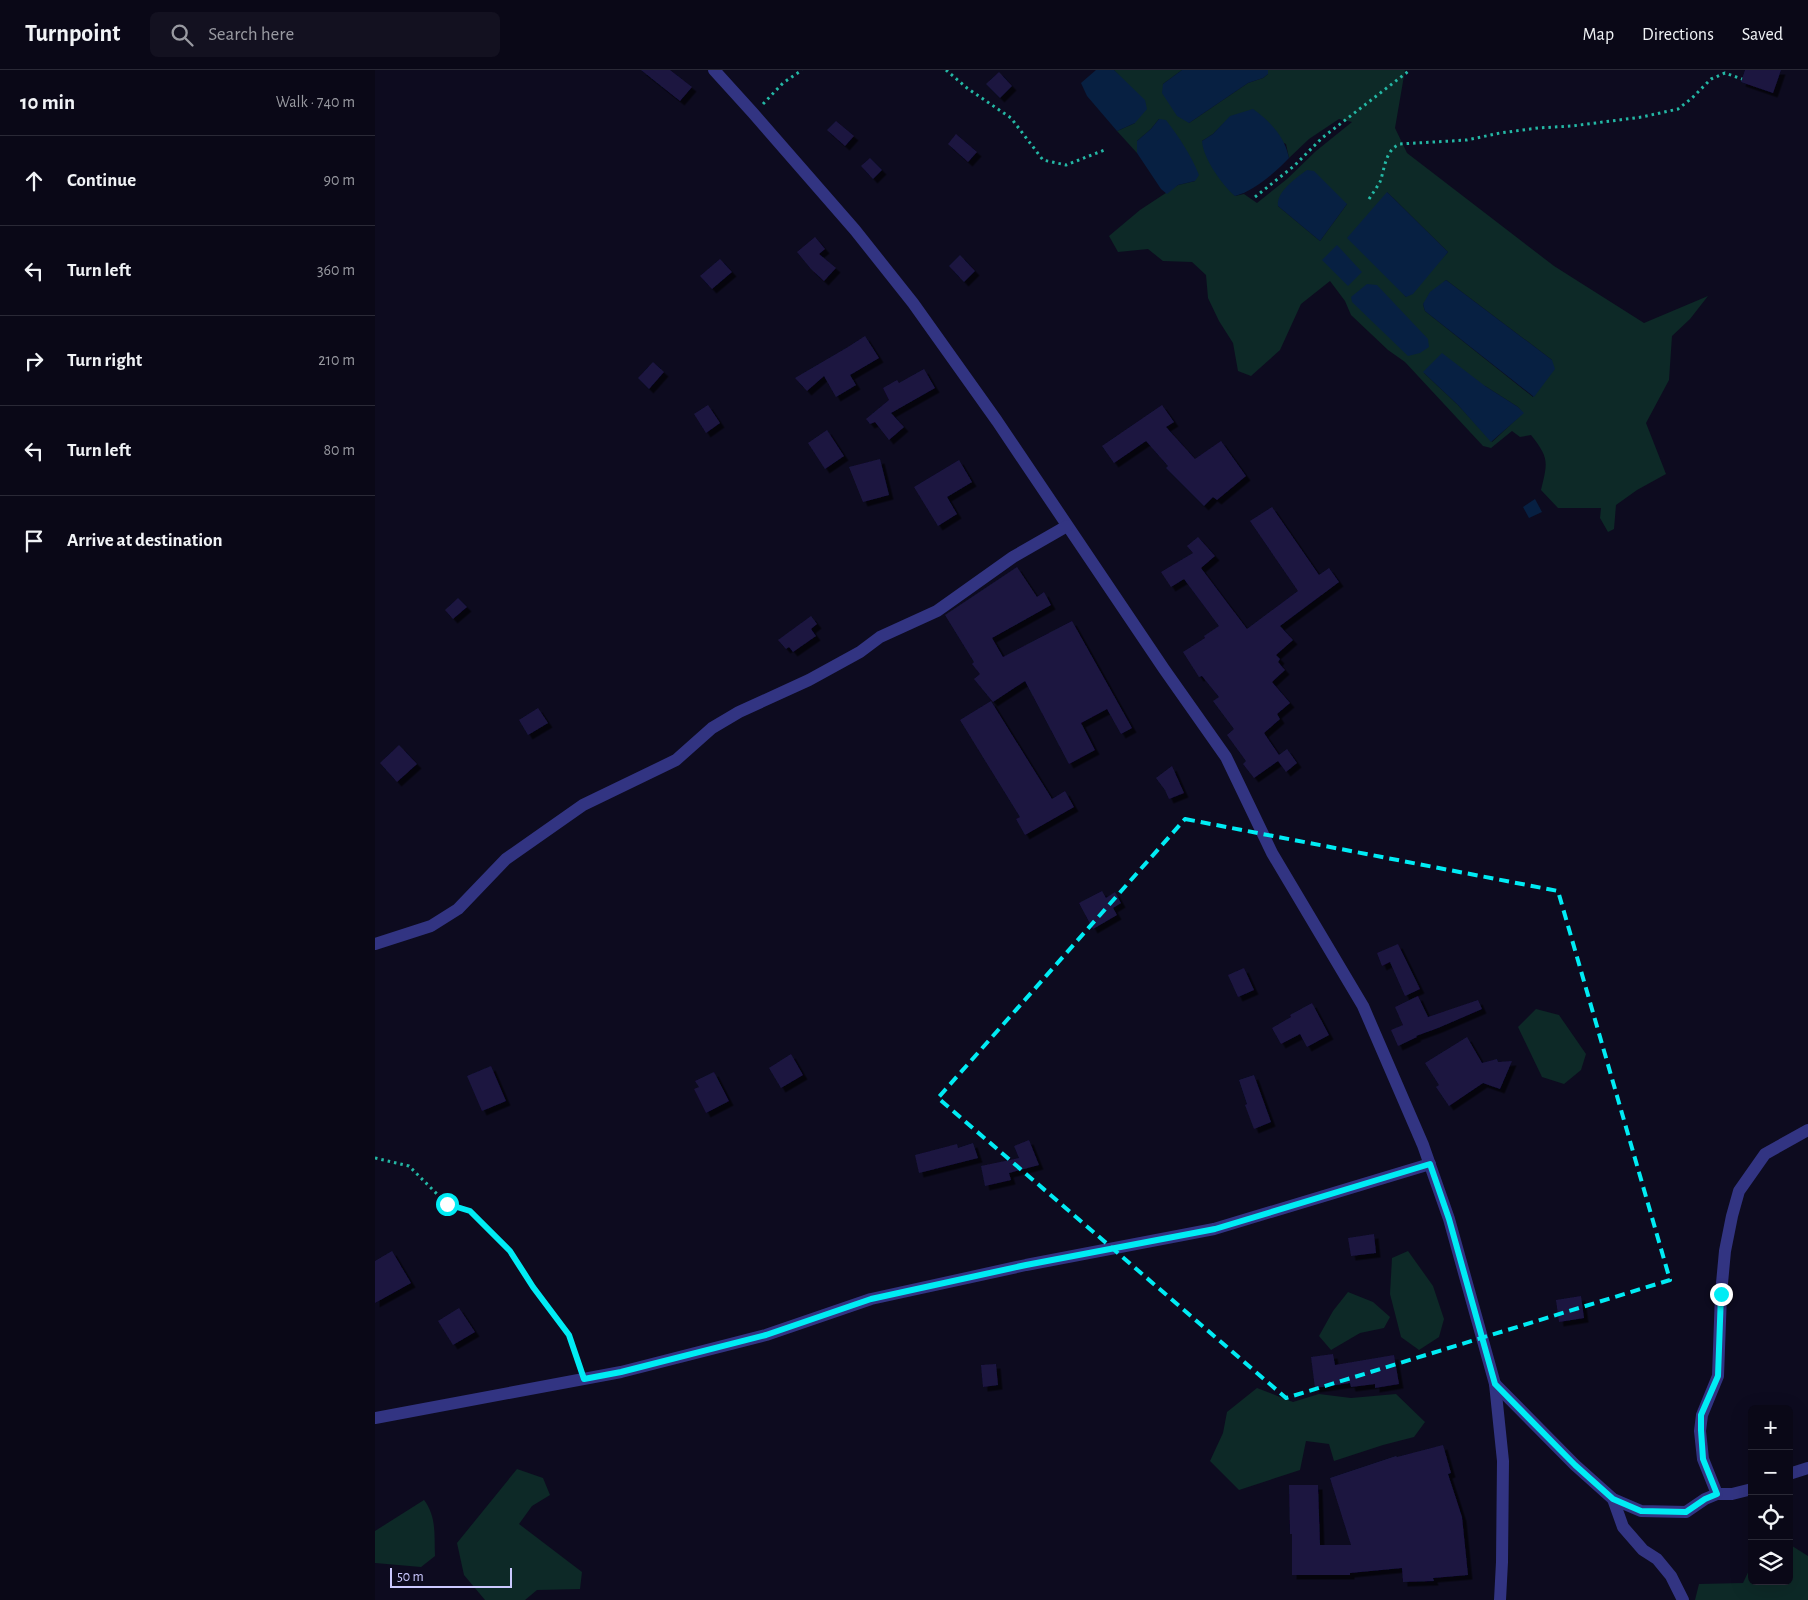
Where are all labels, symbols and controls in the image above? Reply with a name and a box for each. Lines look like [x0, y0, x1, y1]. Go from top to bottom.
search box [150, 12, 500, 57]
icon: search [168, 21, 196, 49]
text: Turnpoint [25, 22, 120, 46]
text: Search here [208, 25, 294, 44]
text: Map [1583, 26, 1614, 44]
text: Directions [1642, 26, 1714, 44]
text: Saved [1742, 26, 1783, 44]
text: 10 min [20, 92, 75, 113]
text: Walk · 740 m [276, 94, 355, 110]
icon: ahead [20, 167, 48, 195]
text: Continue [67, 171, 136, 190]
text: 90 m [324, 172, 355, 188]
icon: left [20, 257, 48, 285]
text: Turn left [67, 261, 131, 280]
text: 360 m [317, 262, 355, 278]
icon: right [20, 347, 48, 375]
text: Turn right [67, 351, 142, 370]
text: 210 m [318, 352, 355, 368]
icon: left [20, 437, 48, 465]
text: Turn left [67, 441, 131, 460]
text: 80 m [324, 442, 355, 458]
icon: arrive [20, 527, 48, 555]
text: Arrive at destination [67, 531, 223, 550]
route start [436, 1193, 459, 1216]
route end [1710, 1283, 1733, 1306]
map controls [1748, 1405, 1793, 1585]
button: + [1748, 1405, 1793, 1450]
button: − [1748, 1450, 1793, 1495]
button: locate [1748, 1495, 1793, 1540]
button: layers [1748, 1540, 1793, 1585]
scale bar [390, 1565, 513, 1588]
text: 50 m [397, 1570, 424, 1584]

